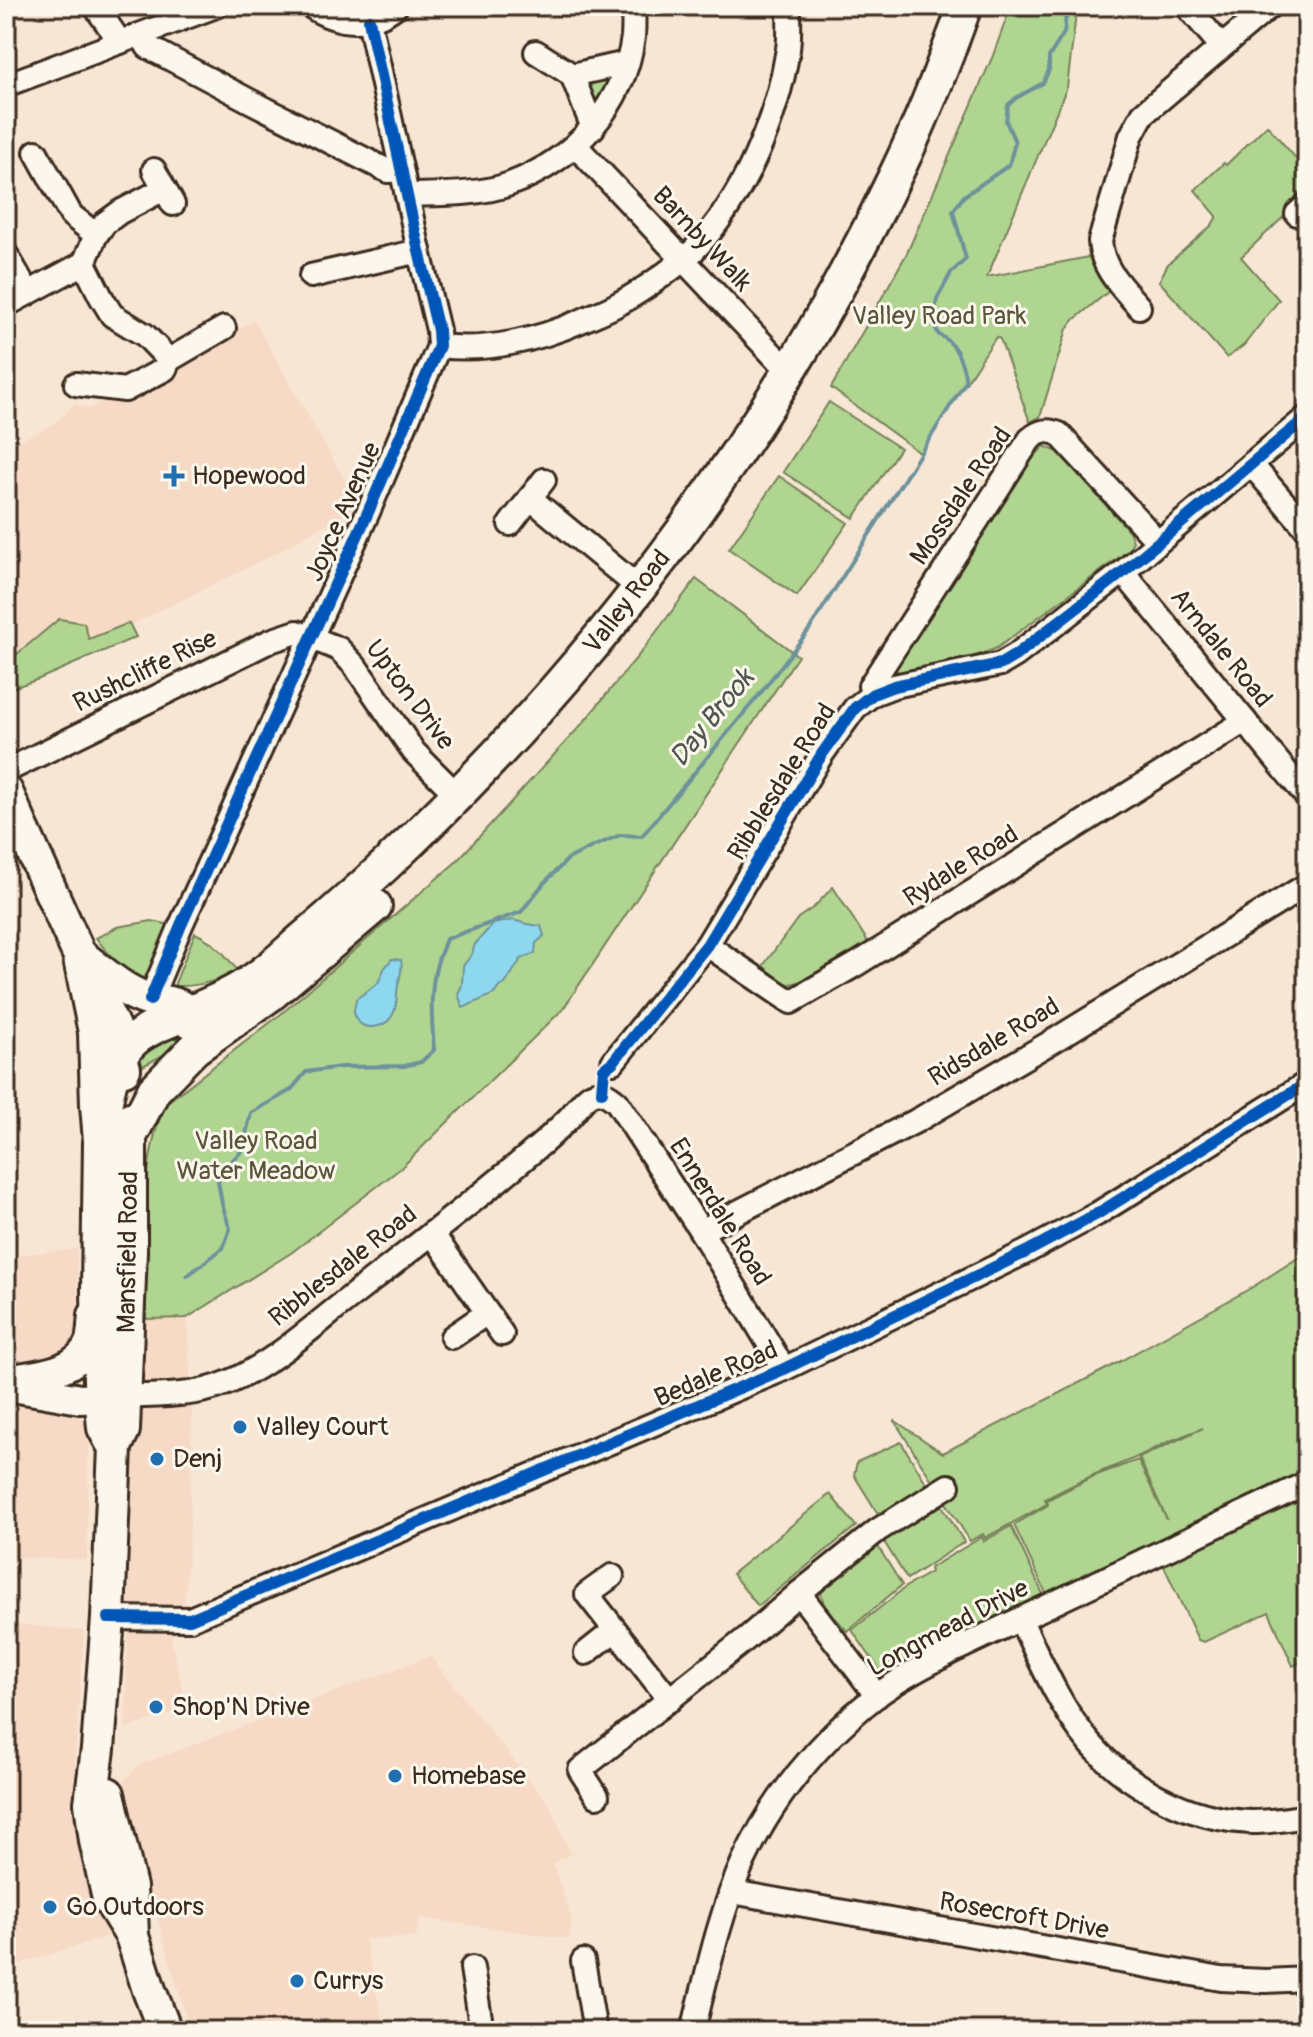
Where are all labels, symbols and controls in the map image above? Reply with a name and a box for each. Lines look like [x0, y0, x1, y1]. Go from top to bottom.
street label: Barnby Walk [645, 180, 759, 298]
park label: Valley Road Park [852, 300, 1026, 332]
street label: Mossdale Road [903, 421, 1019, 571]
street label: Joyce Avenue [298, 437, 388, 587]
place label: Hopewood [192, 460, 306, 492]
marker: Hopewood [163, 465, 185, 487]
street label: Valley Road [576, 544, 678, 660]
street label: Arndale Road [1163, 582, 1279, 714]
street label: Rushcliffe Rise [68, 622, 222, 719]
street label: Upton Drive [358, 634, 462, 756]
water label: Day Brook [662, 660, 763, 774]
street label: Ribblesdale Road [721, 698, 843, 866]
street label: Rydale Road [898, 818, 1024, 914]
street label: Ridsdale Road [923, 990, 1065, 1094]
park label: Valley Road Water Meadow [177, 1125, 336, 1187]
street label: Ennerdale Road [662, 1132, 778, 1292]
street label: Mansfield Road [111, 1171, 145, 1333]
street label: Ribblesdale Road [263, 1198, 423, 1334]
street label: Bedale Road [650, 1334, 782, 1414]
place label: Valley Court [256, 1411, 389, 1443]
marker: Valley Court [231, 1418, 249, 1436]
place label: Denj [173, 1443, 222, 1475]
marker: Denj [148, 1450, 166, 1468]
street label: Longmead Drive [862, 1572, 1034, 1684]
place label: Shop'N Drive [172, 1691, 310, 1723]
marker: Shop'N Drive [147, 1698, 165, 1716]
place label: Homebase [411, 1760, 526, 1792]
marker: Homebase [386, 1767, 404, 1785]
street label: Rosecroft Drive [937, 1885, 1111, 1947]
place label: Go Outdoors [66, 1891, 204, 1923]
marker: Go Outdoors [41, 1898, 59, 1916]
place label: Currys [313, 1965, 384, 1997]
marker: Currys [288, 1972, 306, 1990]

